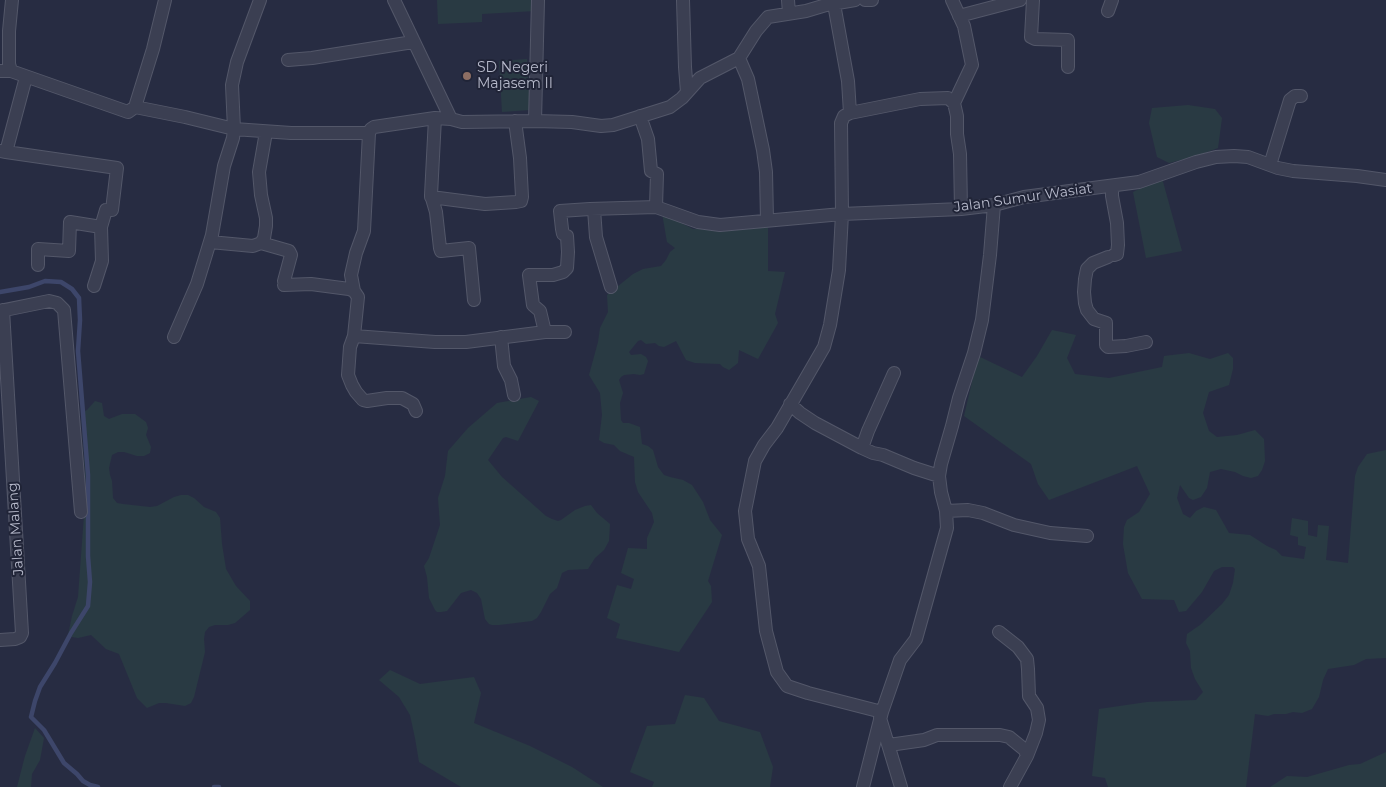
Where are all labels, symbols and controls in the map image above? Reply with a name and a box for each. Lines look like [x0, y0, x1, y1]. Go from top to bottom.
place label: SD Negeri Majasem II [477, 60, 553, 92]
marker: SD Negeri Majasem II [461, 70, 473, 82]
street label: Jalan Sumur Wasiat [953, 180, 1093, 216]
street label: Jalan Malang [4, 482, 28, 576]

